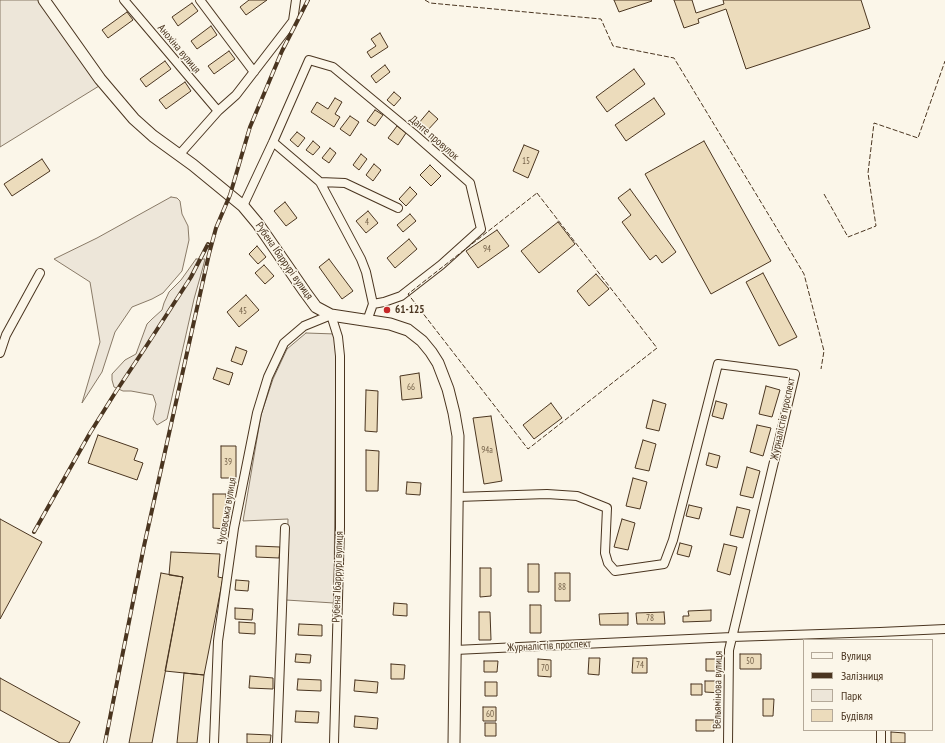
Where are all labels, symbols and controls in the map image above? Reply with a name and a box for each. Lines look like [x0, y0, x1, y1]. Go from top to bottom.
street label: Анохіна вулиця [155, 22, 203, 76]
street label: Данте провулок [406, 113, 462, 163]
house number: 15 [522, 156, 530, 166]
house number: 4 [365, 217, 369, 227]
street label: Рубена Ібаррурі вулиця [252, 220, 316, 302]
house number: 94 [483, 244, 491, 254]
place label: 61-125 [395, 303, 425, 317]
marker: 61-125 [382, 305, 392, 315]
house number: 45 [239, 306, 247, 316]
street label: Журналістів проспект [768, 377, 798, 461]
house number: 66 [407, 382, 415, 392]
house number: 94а [481, 445, 493, 455]
house number: 39 [224, 457, 232, 467]
street label: Чусовська вулиця [215, 476, 239, 546]
street label: Рубена Ібаррурі вулиця [330, 531, 346, 623]
house number: 88 [558, 582, 566, 592]
house number: 78 [646, 613, 654, 623]
street label: Журналістів проспект [507, 637, 591, 655]
legend [803, 639, 933, 731]
text: Вулиця [841, 648, 871, 663]
street label: Вельямінова вулиця [711, 651, 725, 729]
house number: 50 [746, 656, 754, 666]
house number: 74 [636, 660, 644, 670]
house number: 70 [541, 663, 549, 673]
text: Залізниця [841, 668, 883, 683]
text: Парк [841, 688, 862, 703]
text: Будівля [841, 708, 873, 723]
house number: 60 [486, 709, 494, 719]

